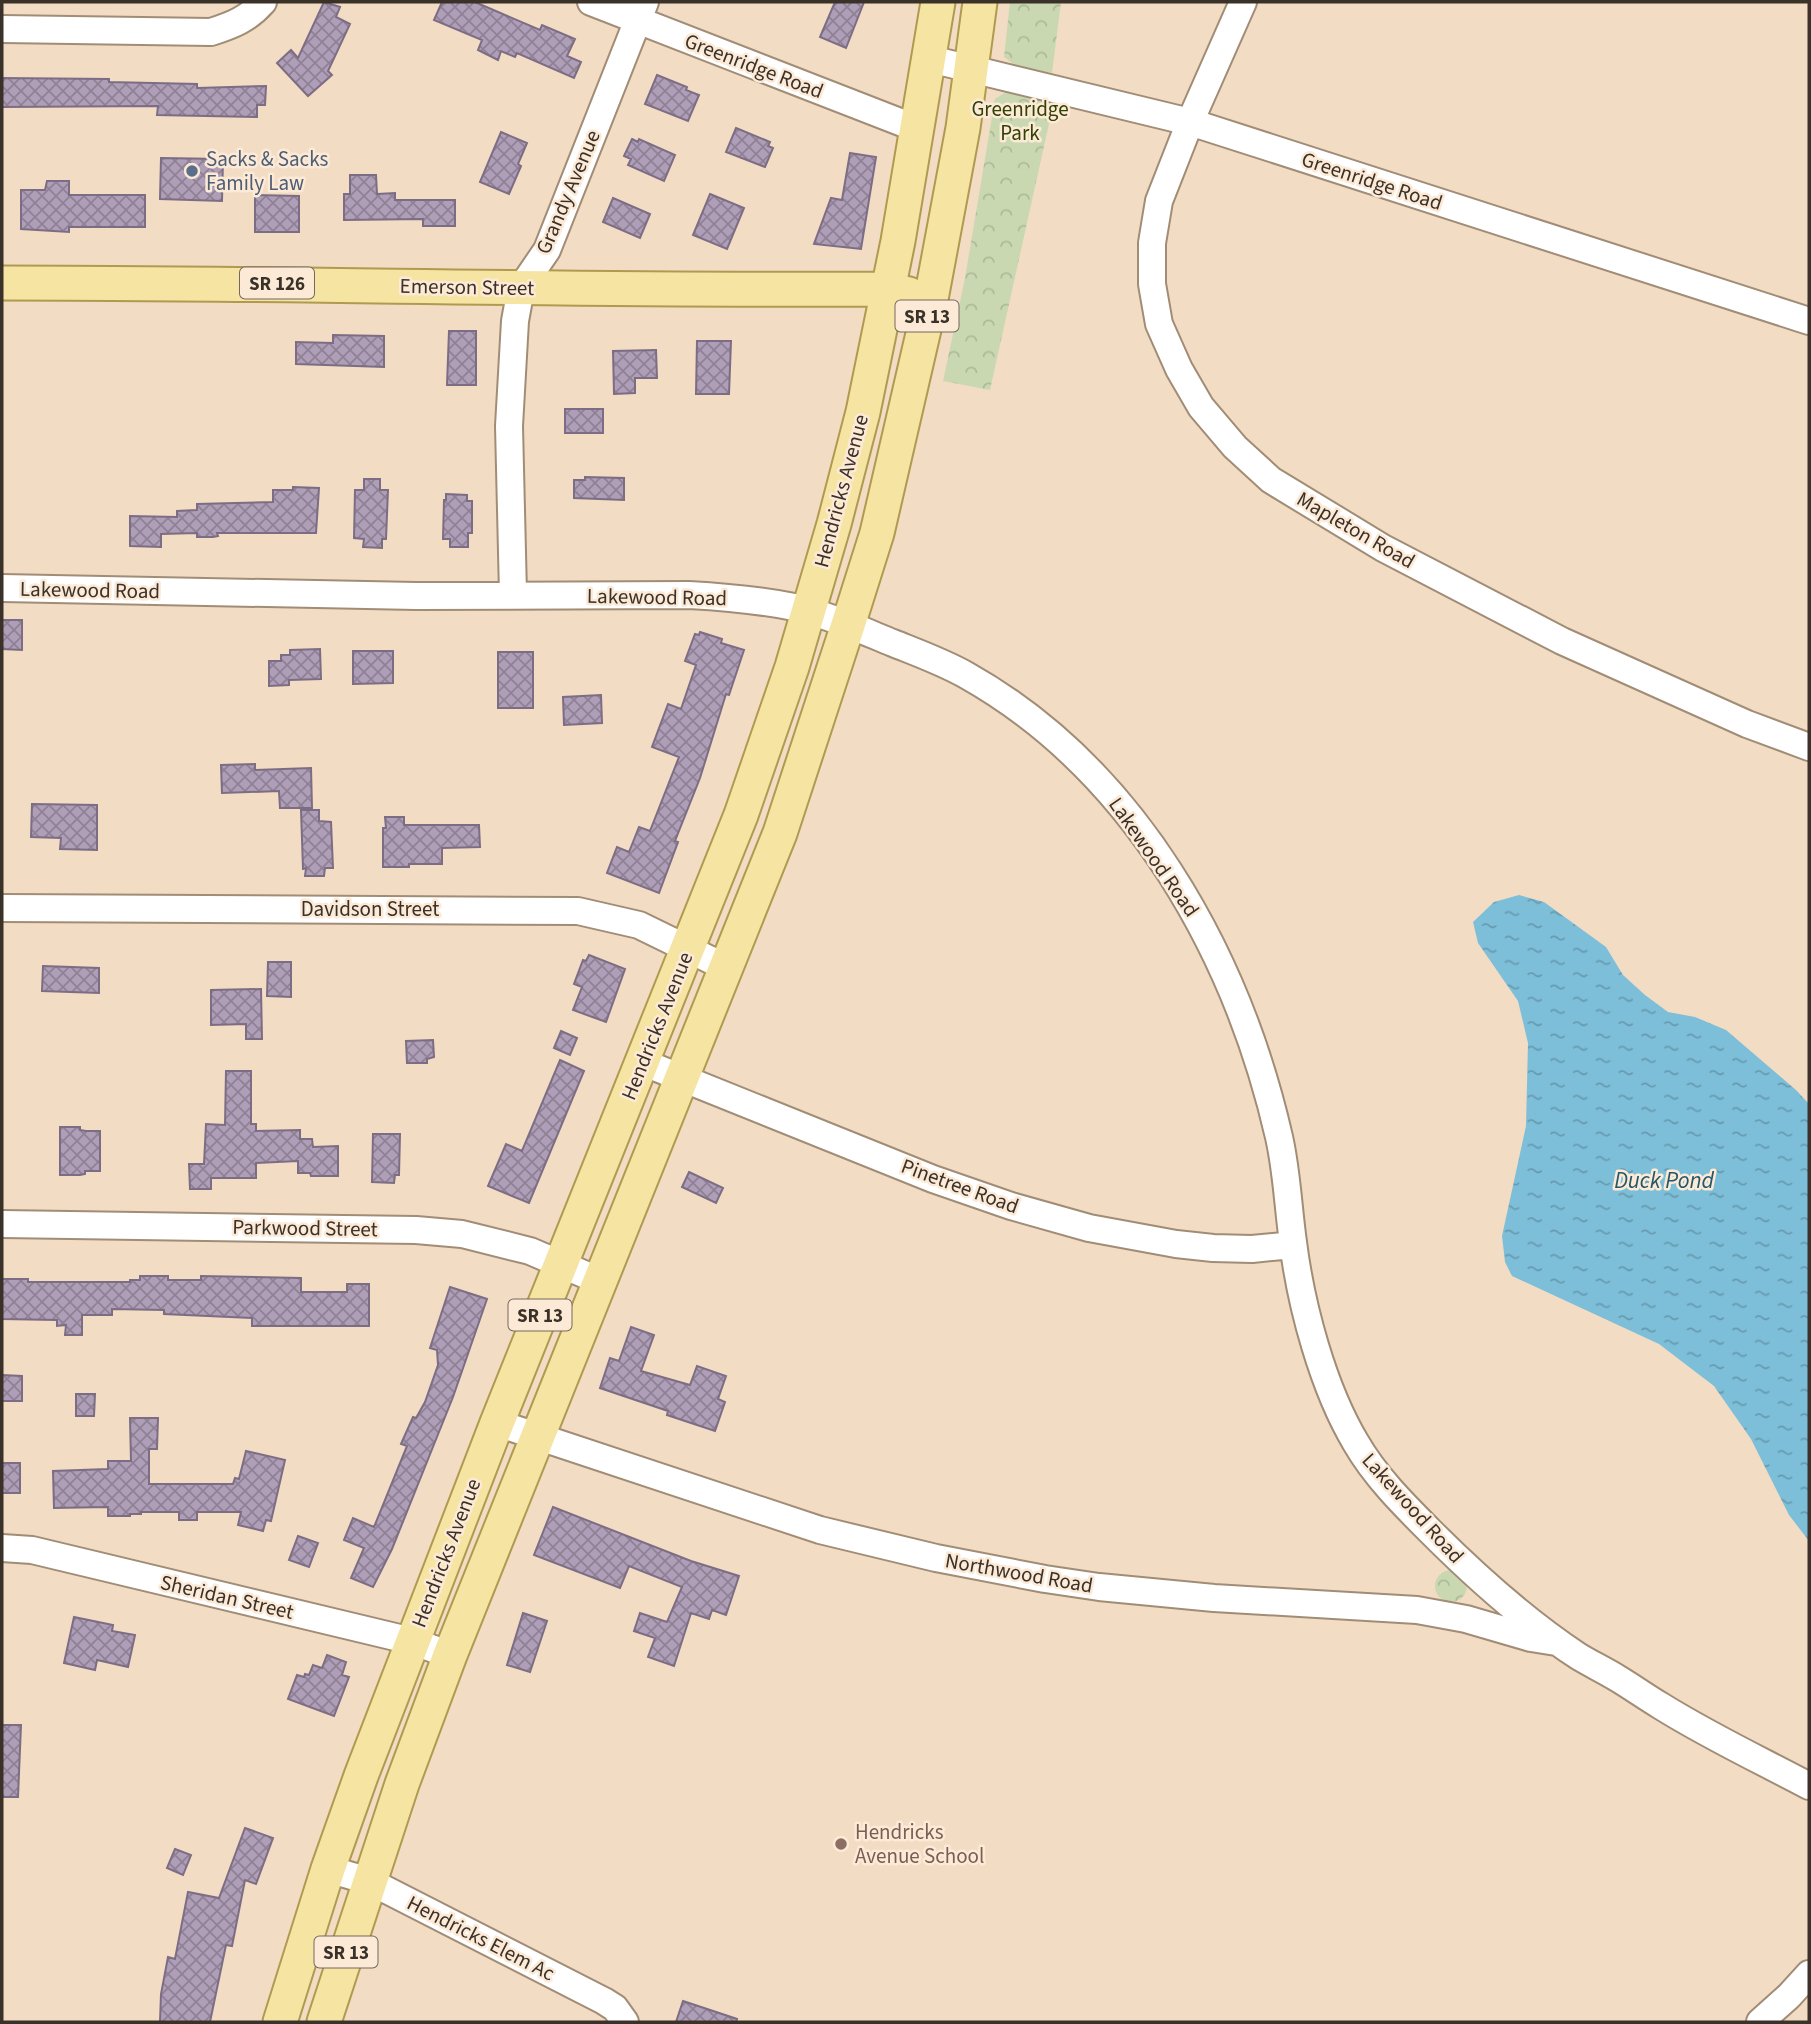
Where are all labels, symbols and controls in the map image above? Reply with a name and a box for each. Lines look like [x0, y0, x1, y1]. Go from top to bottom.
street label: Greenridge Road [680, 26, 828, 106]
park label: Greenridge Park [971, 94, 1069, 148]
street label: Grandy Avenue [528, 125, 608, 259]
place label: Sacks & Sacks Family Law [206, 144, 329, 198]
street label: Greenridge Road [1298, 144, 1446, 218]
marker: Sacks & Sacks Family Law [184, 163, 200, 179]
road number: SR 126 [240, 268, 314, 298]
street label: Emerson Street [399, 271, 535, 303]
road number: SR 13 [895, 300, 958, 332]
street label: Hendricks Avenue [806, 411, 876, 571]
street label: Mapleton Road [1291, 484, 1421, 576]
street label: Lakewood Road [20, 574, 160, 606]
street label: Lakewood Road [587, 581, 727, 613]
street label: Lakewood Road [1102, 791, 1206, 923]
street label: Davidson Street [301, 894, 439, 924]
street label: Hendricks Avenue [614, 947, 700, 1105]
street label: Pinetree Road [897, 1151, 1023, 1221]
water label: Duck Pond [1614, 1164, 1715, 1197]
street label: Parkwood Street [232, 1212, 378, 1244]
road number: SR 13 [508, 1300, 572, 1330]
street label: Lakewood Road [1355, 1446, 1471, 1570]
street label: Hendricks Avenue [404, 1474, 488, 1632]
street label: Northwood Road [943, 1545, 1095, 1601]
street label: Sheridan Street [157, 1567, 297, 1627]
place label: Hendricks Avenue School [855, 1817, 984, 1871]
marker: Hendricks Avenue School [833, 1836, 849, 1852]
street label: Hendricks Elem Ac [402, 1888, 560, 1988]
road number: SR 13 [314, 1936, 378, 1968]

